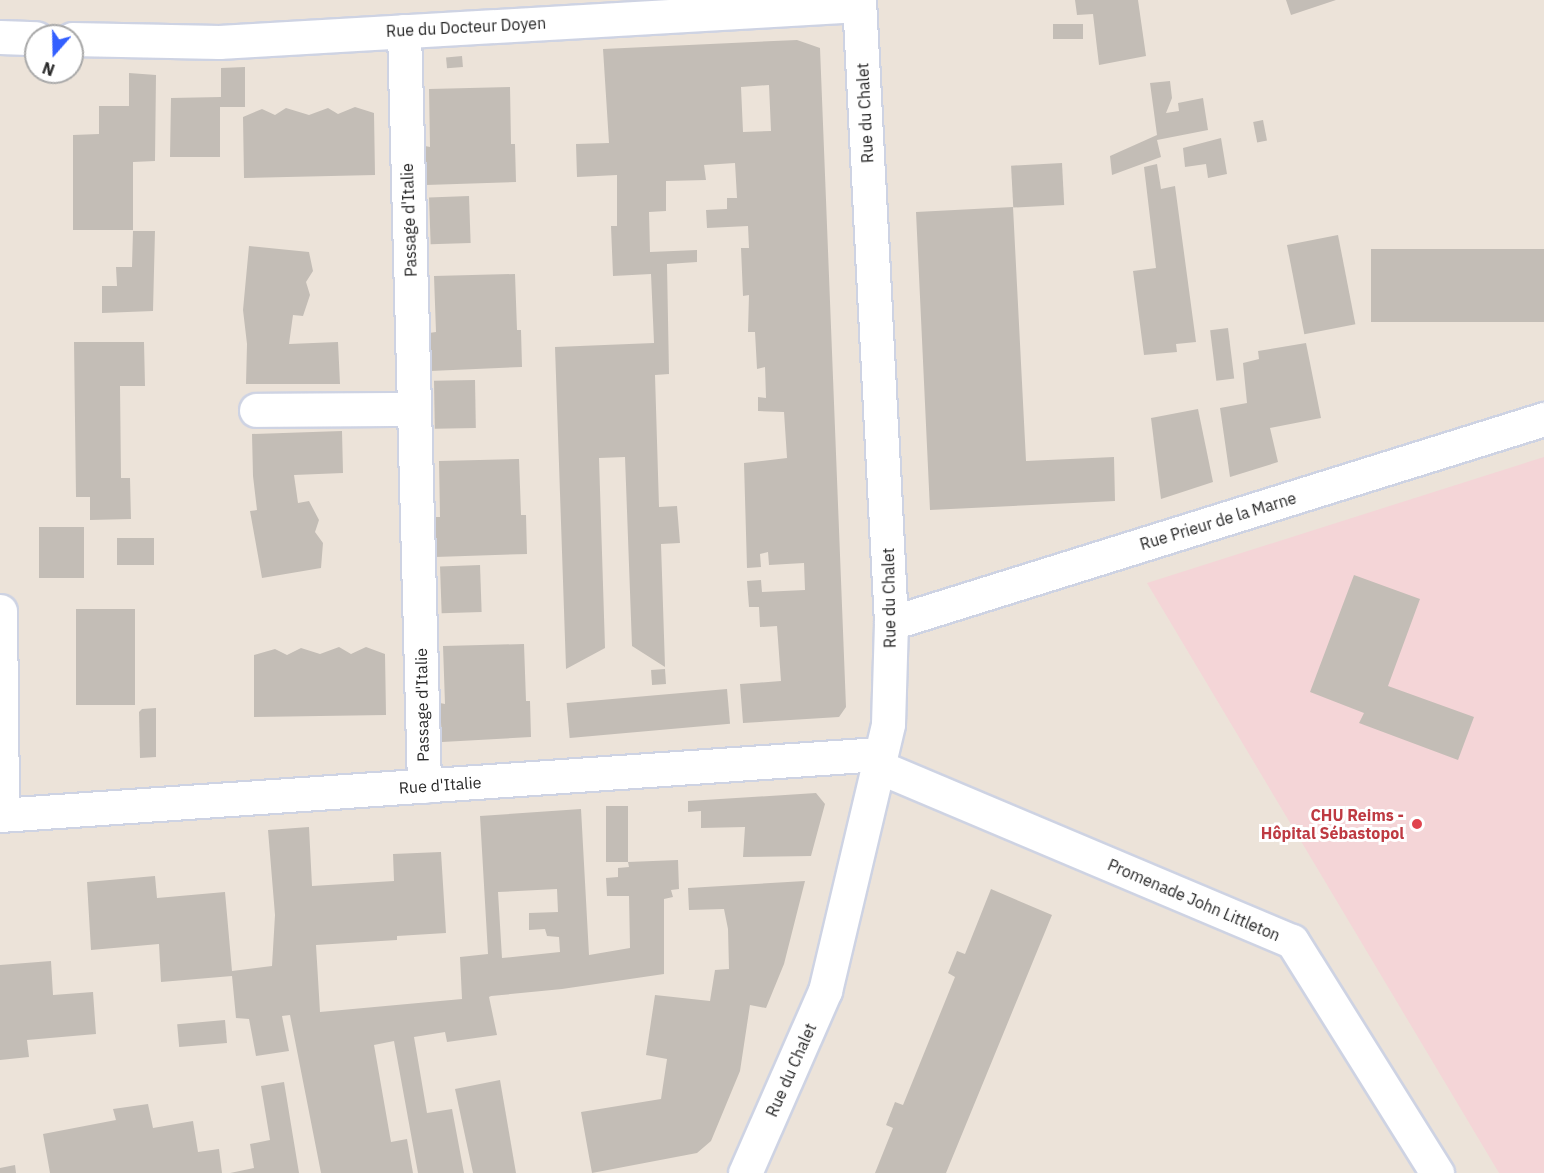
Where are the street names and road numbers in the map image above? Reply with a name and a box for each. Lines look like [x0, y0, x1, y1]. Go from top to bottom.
street label: Rue du Docteur Doyen [385, 13, 547, 41]
street label: Rue du Chalet [853, 62, 877, 164]
street label: Passage d'Italie [397, 163, 421, 277]
street label: Rue Prieur de la Marne [1137, 488, 1299, 554]
street label: Rue du Chalet [879, 548, 899, 648]
street label: Passage d'Italie [411, 648, 433, 762]
street label: Rue d'Italie [398, 773, 482, 797]
street label: Promenade John Littleton [1105, 855, 1283, 945]
street label: Rue du Chalet [762, 1020, 820, 1120]

